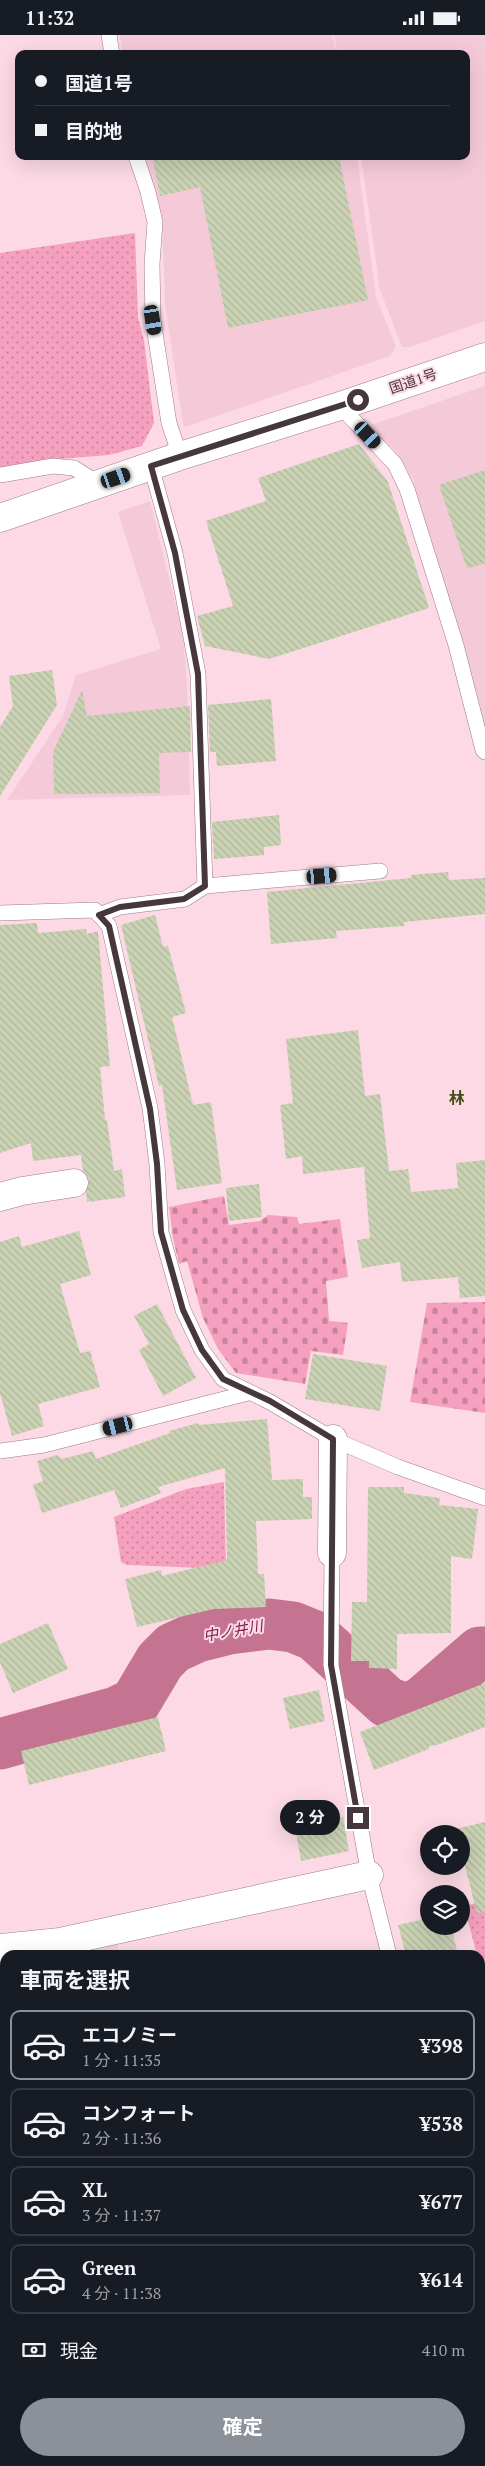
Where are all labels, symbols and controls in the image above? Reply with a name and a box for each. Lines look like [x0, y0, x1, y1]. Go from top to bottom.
text: 11:32 [25, 5, 74, 30]
text: 国道1号 [65, 70, 133, 95]
text: 目的地 [65, 118, 122, 143]
car [143, 304, 162, 336]
street label: 国道1号 [386, 363, 439, 398]
route start [347, 389, 369, 411]
car [352, 419, 383, 451]
car [99, 466, 132, 490]
car [306, 867, 337, 885]
district label: 林 [449, 1087, 465, 1109]
car [101, 1415, 134, 1437]
water label: 中ノ井川 [202, 1615, 266, 1645]
callout: 2 分 [280, 1801, 340, 1835]
text: 2 分 [295, 1806, 325, 1828]
route end [347, 1807, 369, 1829]
map controls [420, 1825, 470, 1935]
button: locate [420, 1825, 470, 1875]
button: layers [420, 1885, 470, 1935]
text: 車両を選択 [20, 1965, 130, 1994]
text: エコノミー [82, 2022, 177, 2047]
icon: car [22, 2023, 67, 2068]
text: ¥398 [420, 2033, 463, 2058]
text: 1 分 · 11:35 [82, 2049, 161, 2071]
text: コンフォート [82, 2100, 195, 2125]
icon: car [22, 2101, 67, 2146]
text: ¥538 [420, 2111, 463, 2136]
text: 2 分 · 11:36 [82, 2127, 161, 2149]
text: XL [82, 2177, 107, 2202]
icon: car [22, 2179, 67, 2224]
text: ¥677 [420, 2189, 463, 2214]
text: 3 分 · 11:37 [82, 2204, 161, 2226]
text: Green [82, 2255, 136, 2280]
icon: car [22, 2257, 67, 2302]
text: ¥614 [420, 2267, 463, 2292]
text: 4 分 · 11:38 [82, 2282, 161, 2304]
icon: cash [20, 2336, 48, 2364]
text: 現金 [60, 2338, 98, 2363]
text: 410 m [422, 2339, 465, 2361]
button: 確定 [20, 2398, 465, 2456]

